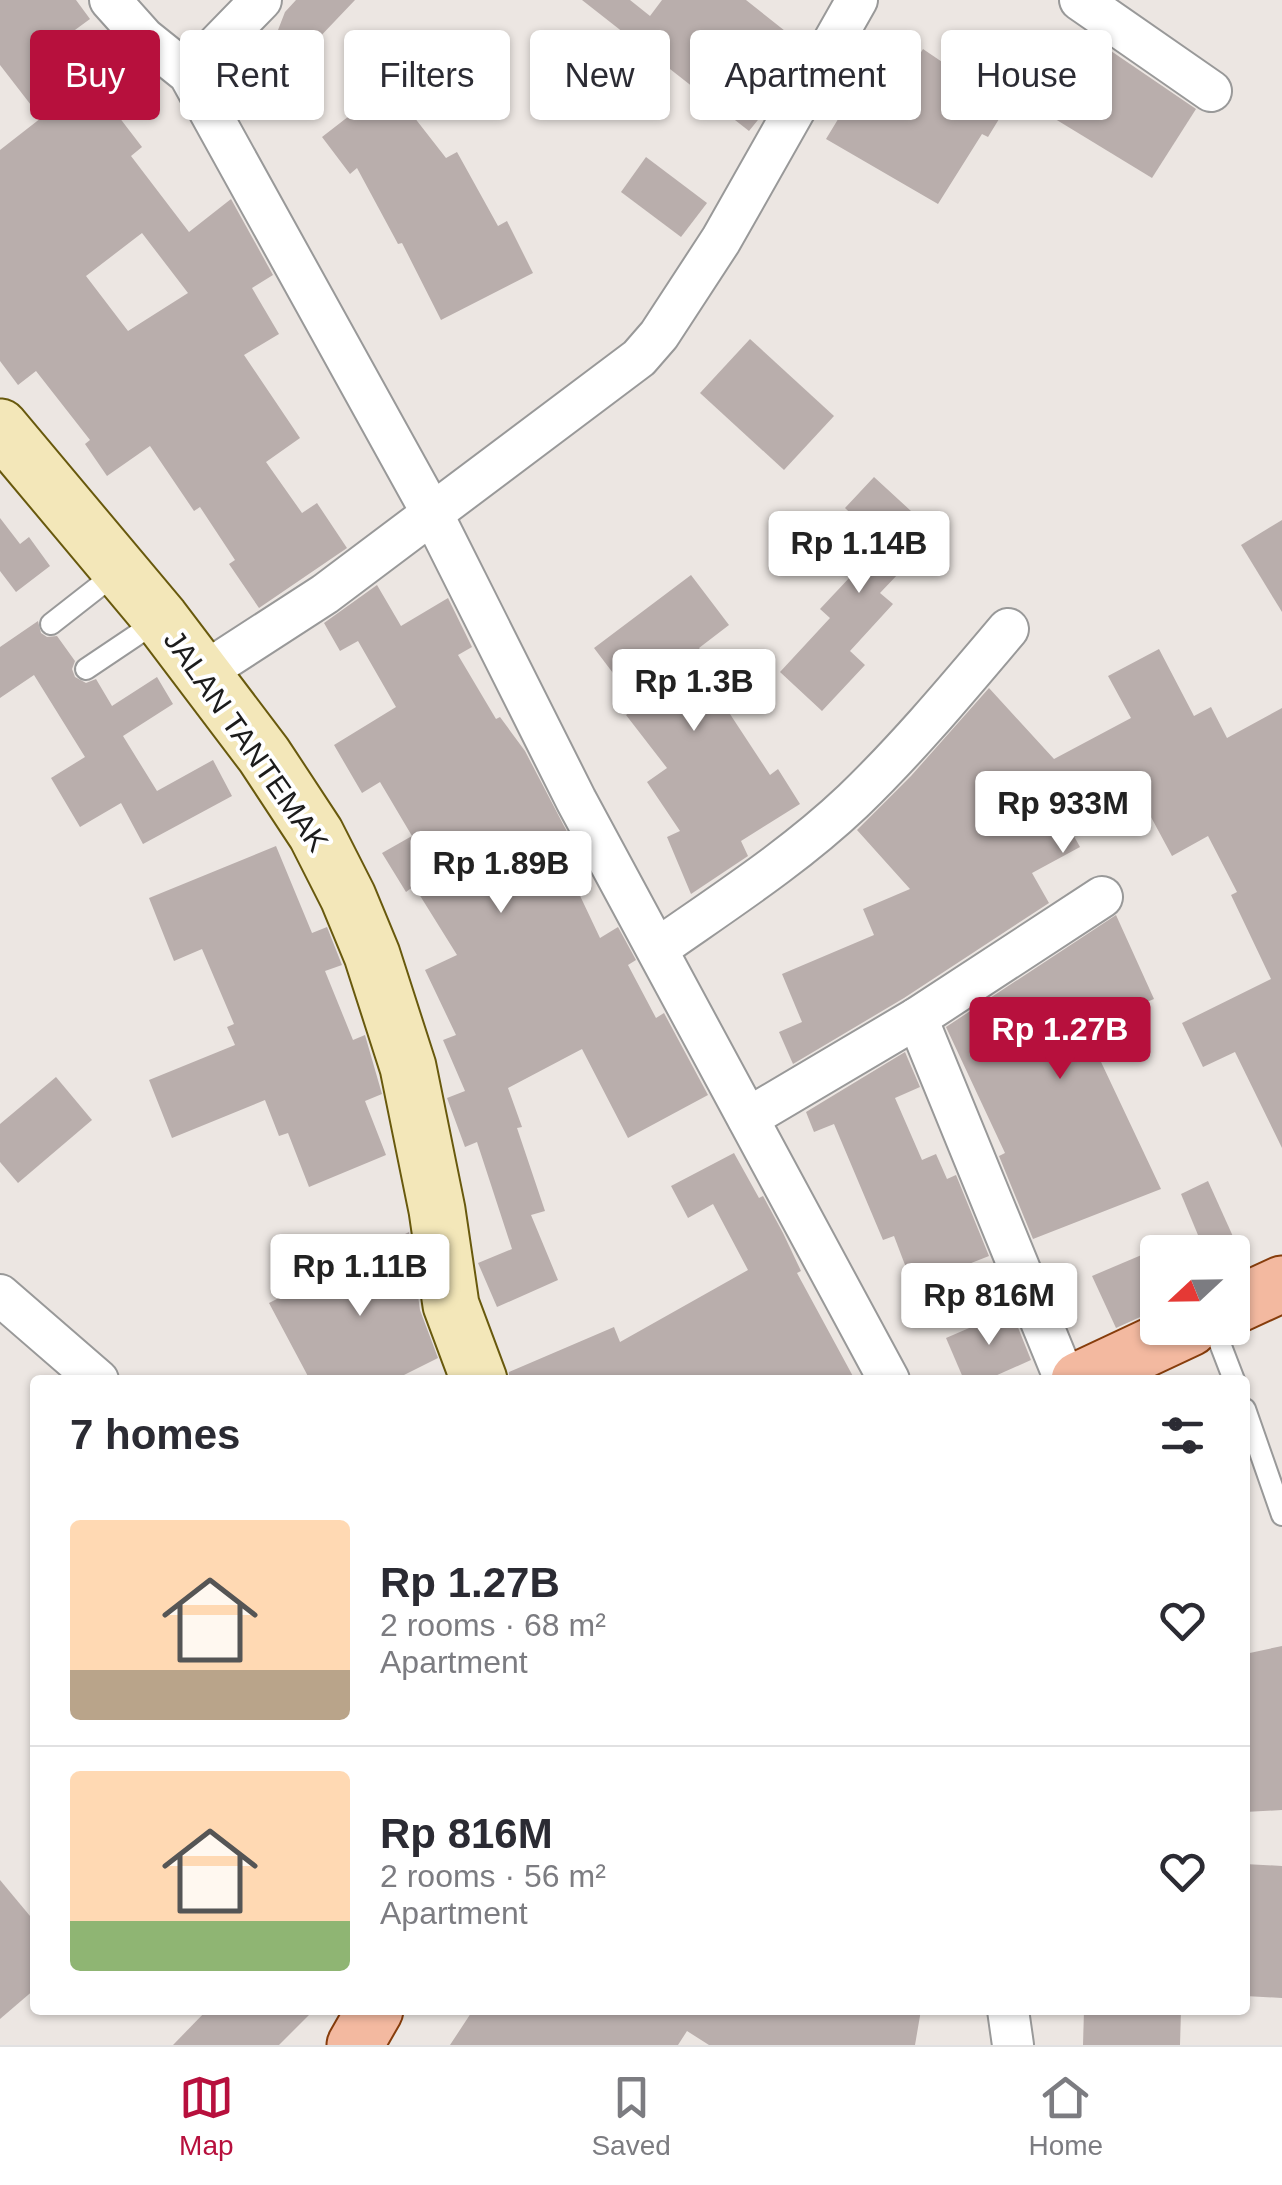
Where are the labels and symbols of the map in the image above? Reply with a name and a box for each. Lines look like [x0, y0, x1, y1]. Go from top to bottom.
pin: Rp 1.14B [756, 511, 962, 596]
street label: JALAN TANTEMAK [158, 624, 335, 858]
pin: Rp 1.3B [602, 649, 786, 734]
pin: Rp 933M [971, 771, 1155, 856]
pin: Rp 1.89B [398, 831, 604, 916]
pin: Rp 1.27B [957, 997, 1163, 1082]
pin: Rp 1.11B [257, 1234, 463, 1319]
north arrow [1140, 1235, 1250, 1345]
pin: Rp 816M [897, 1263, 1081, 1348]

